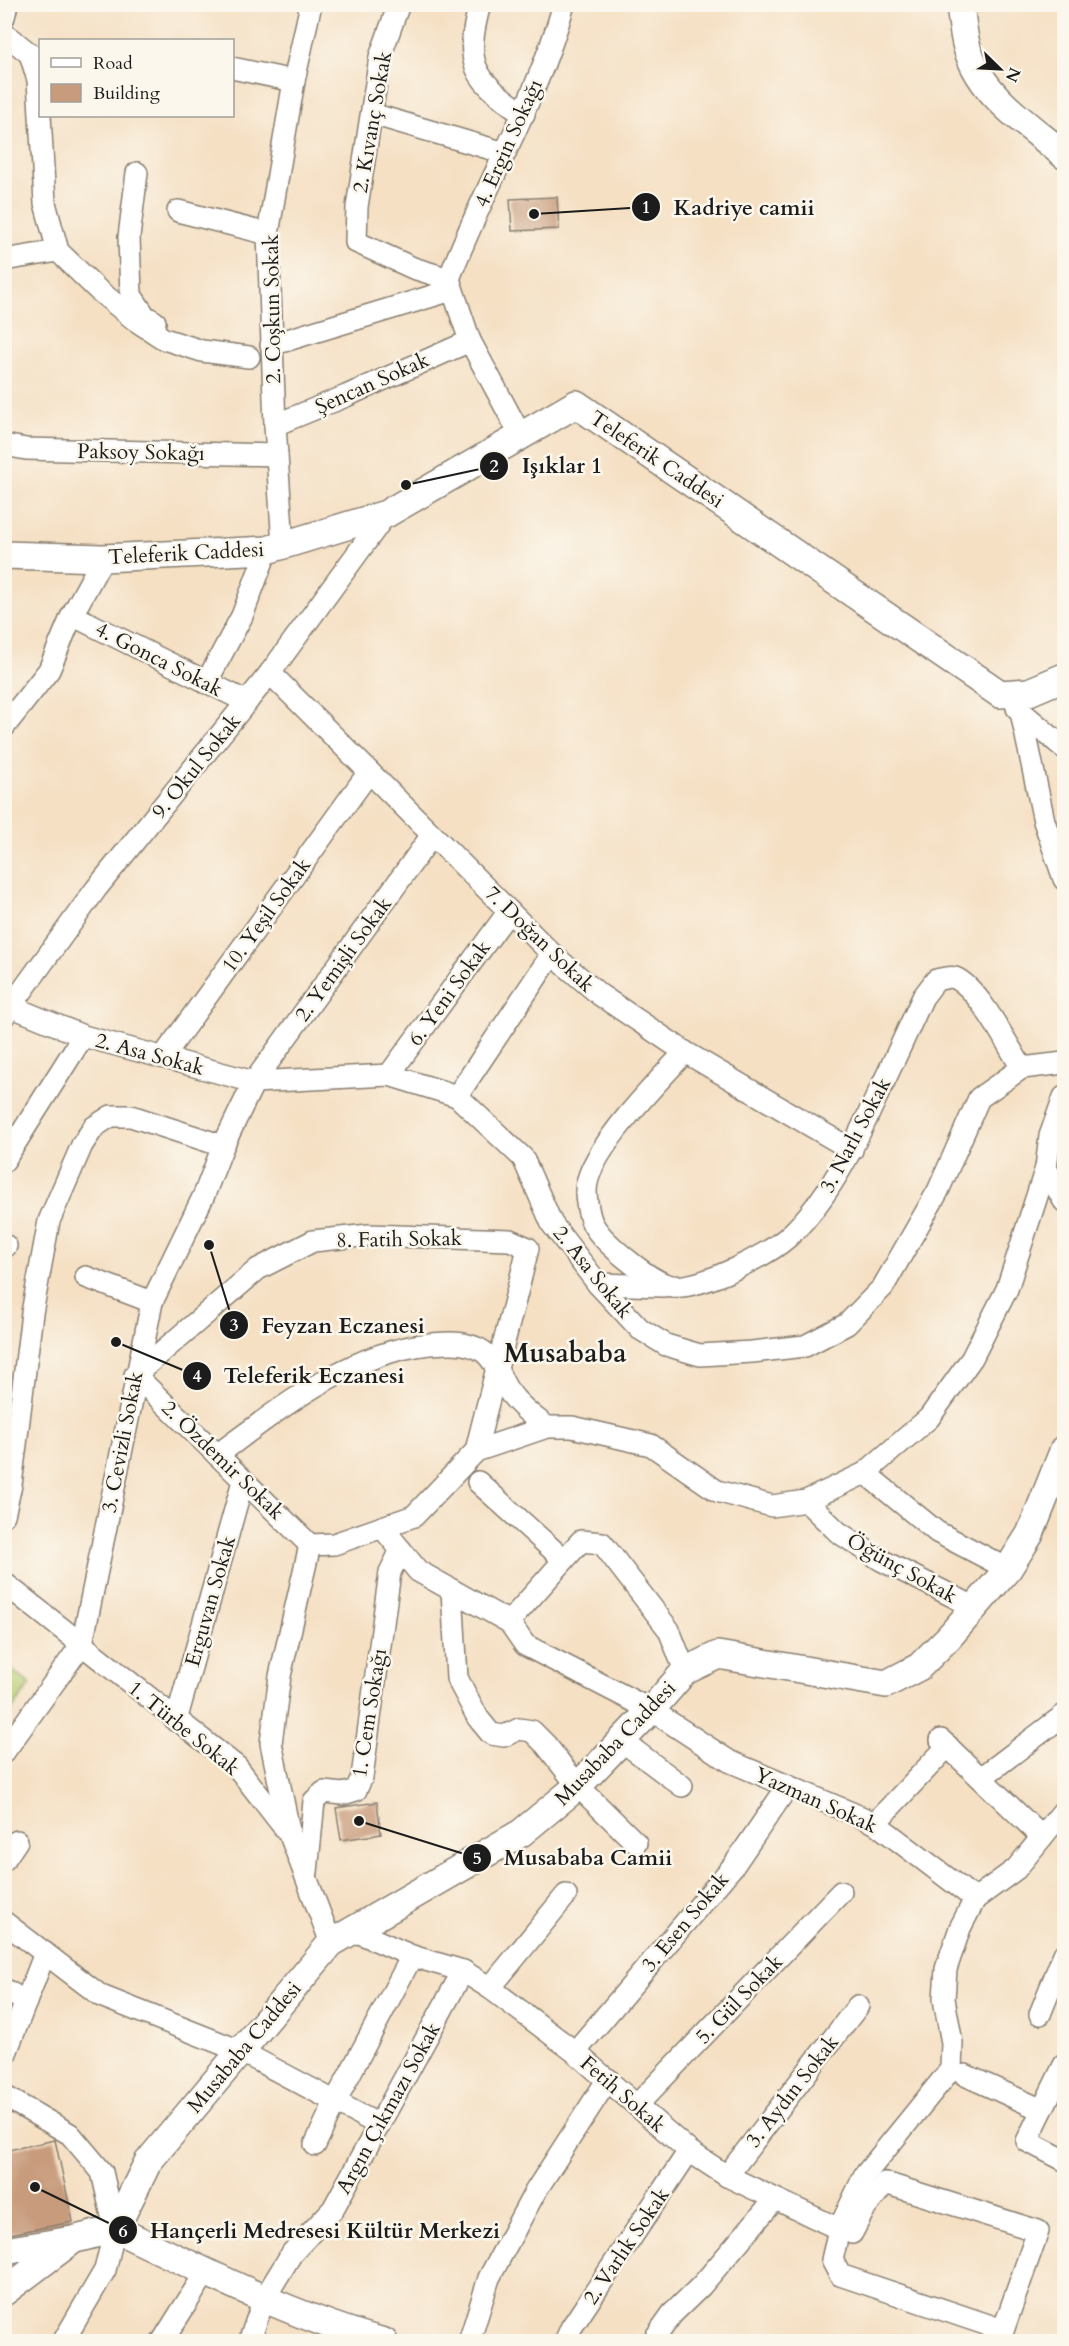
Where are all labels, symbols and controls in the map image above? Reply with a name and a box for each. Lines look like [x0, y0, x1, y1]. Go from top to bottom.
legend [39, 39, 234, 117]
north arrow [970, 39, 1030, 99]
street label: 2. Kıvanç Sokak [346, 48, 399, 195]
text: Road [93, 51, 133, 76]
text: N [1000, 64, 1026, 86]
street label: 4. Ergin Sokağı [467, 74, 550, 212]
text: Building [93, 81, 161, 106]
callout: Kadriye camii [631, 187, 826, 227]
text: Kadriye camii [673, 193, 815, 223]
text: 1 [641, 195, 651, 220]
street label: 2. Coşkun Sokak [257, 233, 288, 384]
street label: Şencan Sokak [311, 345, 434, 421]
street label: Teleferik Caddesi [584, 404, 730, 515]
street label: Paksoy Sokağı [77, 437, 205, 468]
callout: Işıklar 1 [479, 446, 614, 486]
text: Işıklar 1 [522, 451, 602, 481]
text: 2 [489, 454, 499, 479]
street label: Teleferik Caddesi [107, 535, 265, 572]
street label: 4. Gonca Sokak [90, 615, 228, 704]
street label: 9. Okul Sokak [145, 707, 248, 825]
street label: 10. Yeşil Sokak [215, 852, 318, 978]
street label: 7. Doğan Sokak [479, 880, 601, 1000]
street label: 2. Yemişli Sokak [288, 890, 399, 1028]
street label: 6. Yeni Sokak [401, 934, 498, 1052]
street label: 2. Asa Sokak [92, 1026, 208, 1083]
street label: 3. Narlı Sokak [813, 1072, 898, 1198]
street label: 2. Asa Sokak [546, 1220, 640, 1325]
street label: 8. Fatih Sokak [336, 1224, 463, 1255]
callout: Feyzan Eczanesi [219, 1305, 437, 1345]
text: Feyzan Eczanesi [261, 1311, 425, 1341]
text: 3 [229, 1313, 239, 1338]
district label: Musababa [503, 1335, 627, 1372]
callout: Teleferik Eczanesi [182, 1356, 417, 1396]
text: Teleferik Eczanesi [223, 1361, 405, 1391]
text: 4 [192, 1364, 202, 1389]
street label: 3. Cevizli Sokak [95, 1368, 151, 1515]
street label: 2. Özdemir Sokak [155, 1394, 291, 1527]
street label: Öğünç Sokak [841, 1526, 963, 1611]
street label: Erguvan Sokak [178, 1532, 243, 1670]
street label: 1. Cem Sokağı [345, 1646, 394, 1780]
street label: 1. Türbe Sokak [122, 1674, 246, 1783]
street label: Musababa Caddesi [548, 1674, 683, 1812]
street label: Yazman Sokak [750, 1760, 883, 1841]
callout: Musababa Camii [462, 1838, 684, 1878]
text: Musababa Camii [504, 1843, 672, 1873]
text: 5 [472, 1846, 482, 1871]
street label: 3. Esen Sokak [635, 1866, 736, 1978]
street label: 5. Gül Sokak [689, 1948, 790, 2051]
street label: Musababa Caddesi [181, 1975, 308, 2119]
street label: Argın Çıkmazı Sokak [329, 2016, 448, 2199]
street label: 3. Aydın Sokak [739, 2028, 846, 2154]
street label: Fetih Sokak [574, 2049, 672, 2140]
street label: 2. Varlık Sokak [577, 2181, 677, 2311]
callout: Hançerli Medresesi Kültür Merkezi [108, 2210, 513, 2250]
text: Hançerli Medresesi Kültür Merkezi [150, 2216, 500, 2246]
text: 6 [118, 2219, 128, 2244]

